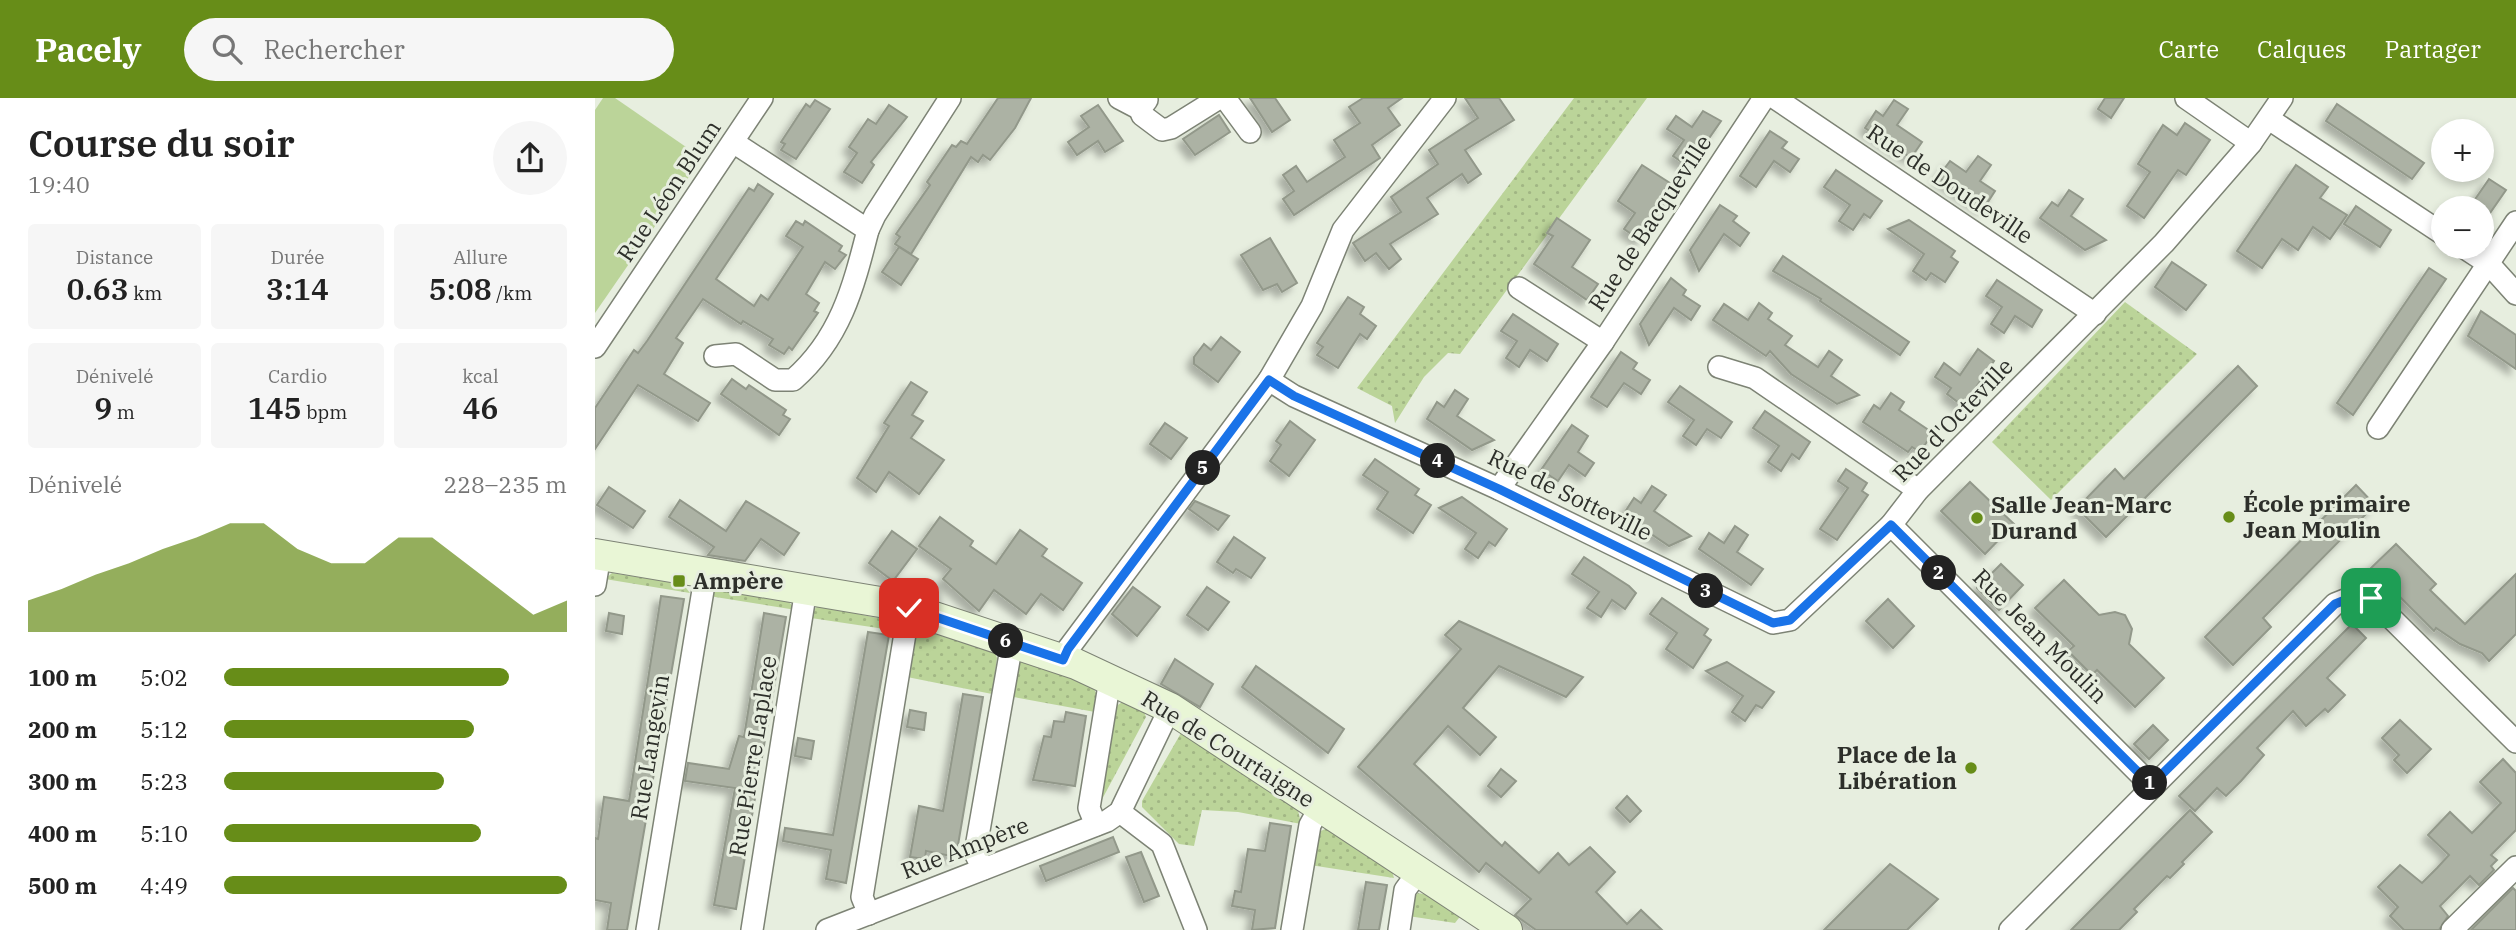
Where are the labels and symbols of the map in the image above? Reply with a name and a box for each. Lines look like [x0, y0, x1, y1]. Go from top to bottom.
street label: Rue Léon Blum [610, 114, 727, 267]
street label: Rue de Doudeville [1862, 116, 2039, 250]
street label: Rue de Bacqueville [1581, 129, 1717, 316]
street label: Rue d'Octeville [1886, 351, 2019, 488]
street label: Rue de Sotteville [1483, 441, 1658, 547]
pin: 4 [1421, 444, 1455, 478]
pin: 5 [1185, 450, 1221, 486]
place label: École primaire Jean Moulin [2243, 488, 2410, 544]
place label: Salle Jean-Marc Durand [1991, 489, 2172, 545]
marker: École primaire Jean Moulin [2221, 509, 2237, 525]
marker: Salle Jean-Marc Durand [1969, 510, 1985, 526]
pin: 2 [1921, 556, 1957, 590]
street label: Rue Jean Moulin [1967, 561, 2115, 709]
place label: Ampère [693, 565, 783, 595]
pin [2341, 568, 2401, 628]
marker: Ampère [671, 573, 687, 589]
pin: 3 [1689, 574, 1723, 608]
pin [879, 578, 939, 638]
pin: 6 [989, 624, 1023, 658]
street label: Rue Pierre Laplace [721, 653, 783, 858]
street label: Rue Langevin [623, 672, 675, 822]
street label: Rue de Courtaigne [1136, 683, 1321, 814]
place label: Place de la Libération [1837, 739, 1957, 795]
marker: Place de la Libération [1963, 760, 1979, 776]
pin: 1 [2133, 766, 2167, 800]
street label: Rue Ampère [897, 809, 1033, 885]

